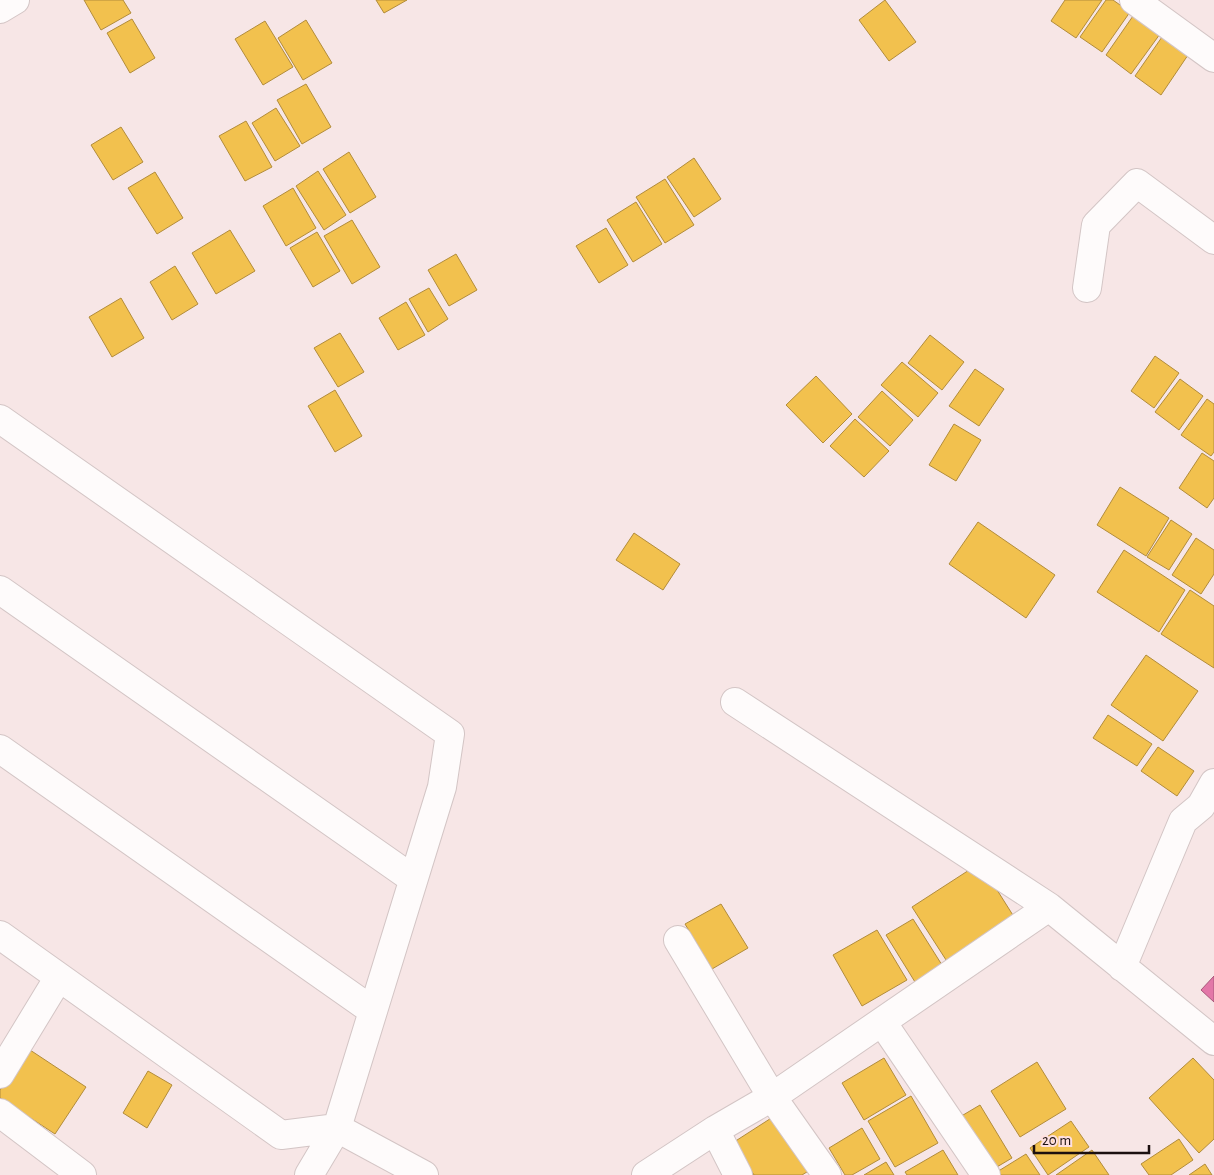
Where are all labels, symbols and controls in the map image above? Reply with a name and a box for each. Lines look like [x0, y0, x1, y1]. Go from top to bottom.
scale bar [1034, 1122, 1149, 1154]
text: 20 m [1042, 1133, 1071, 1148]

